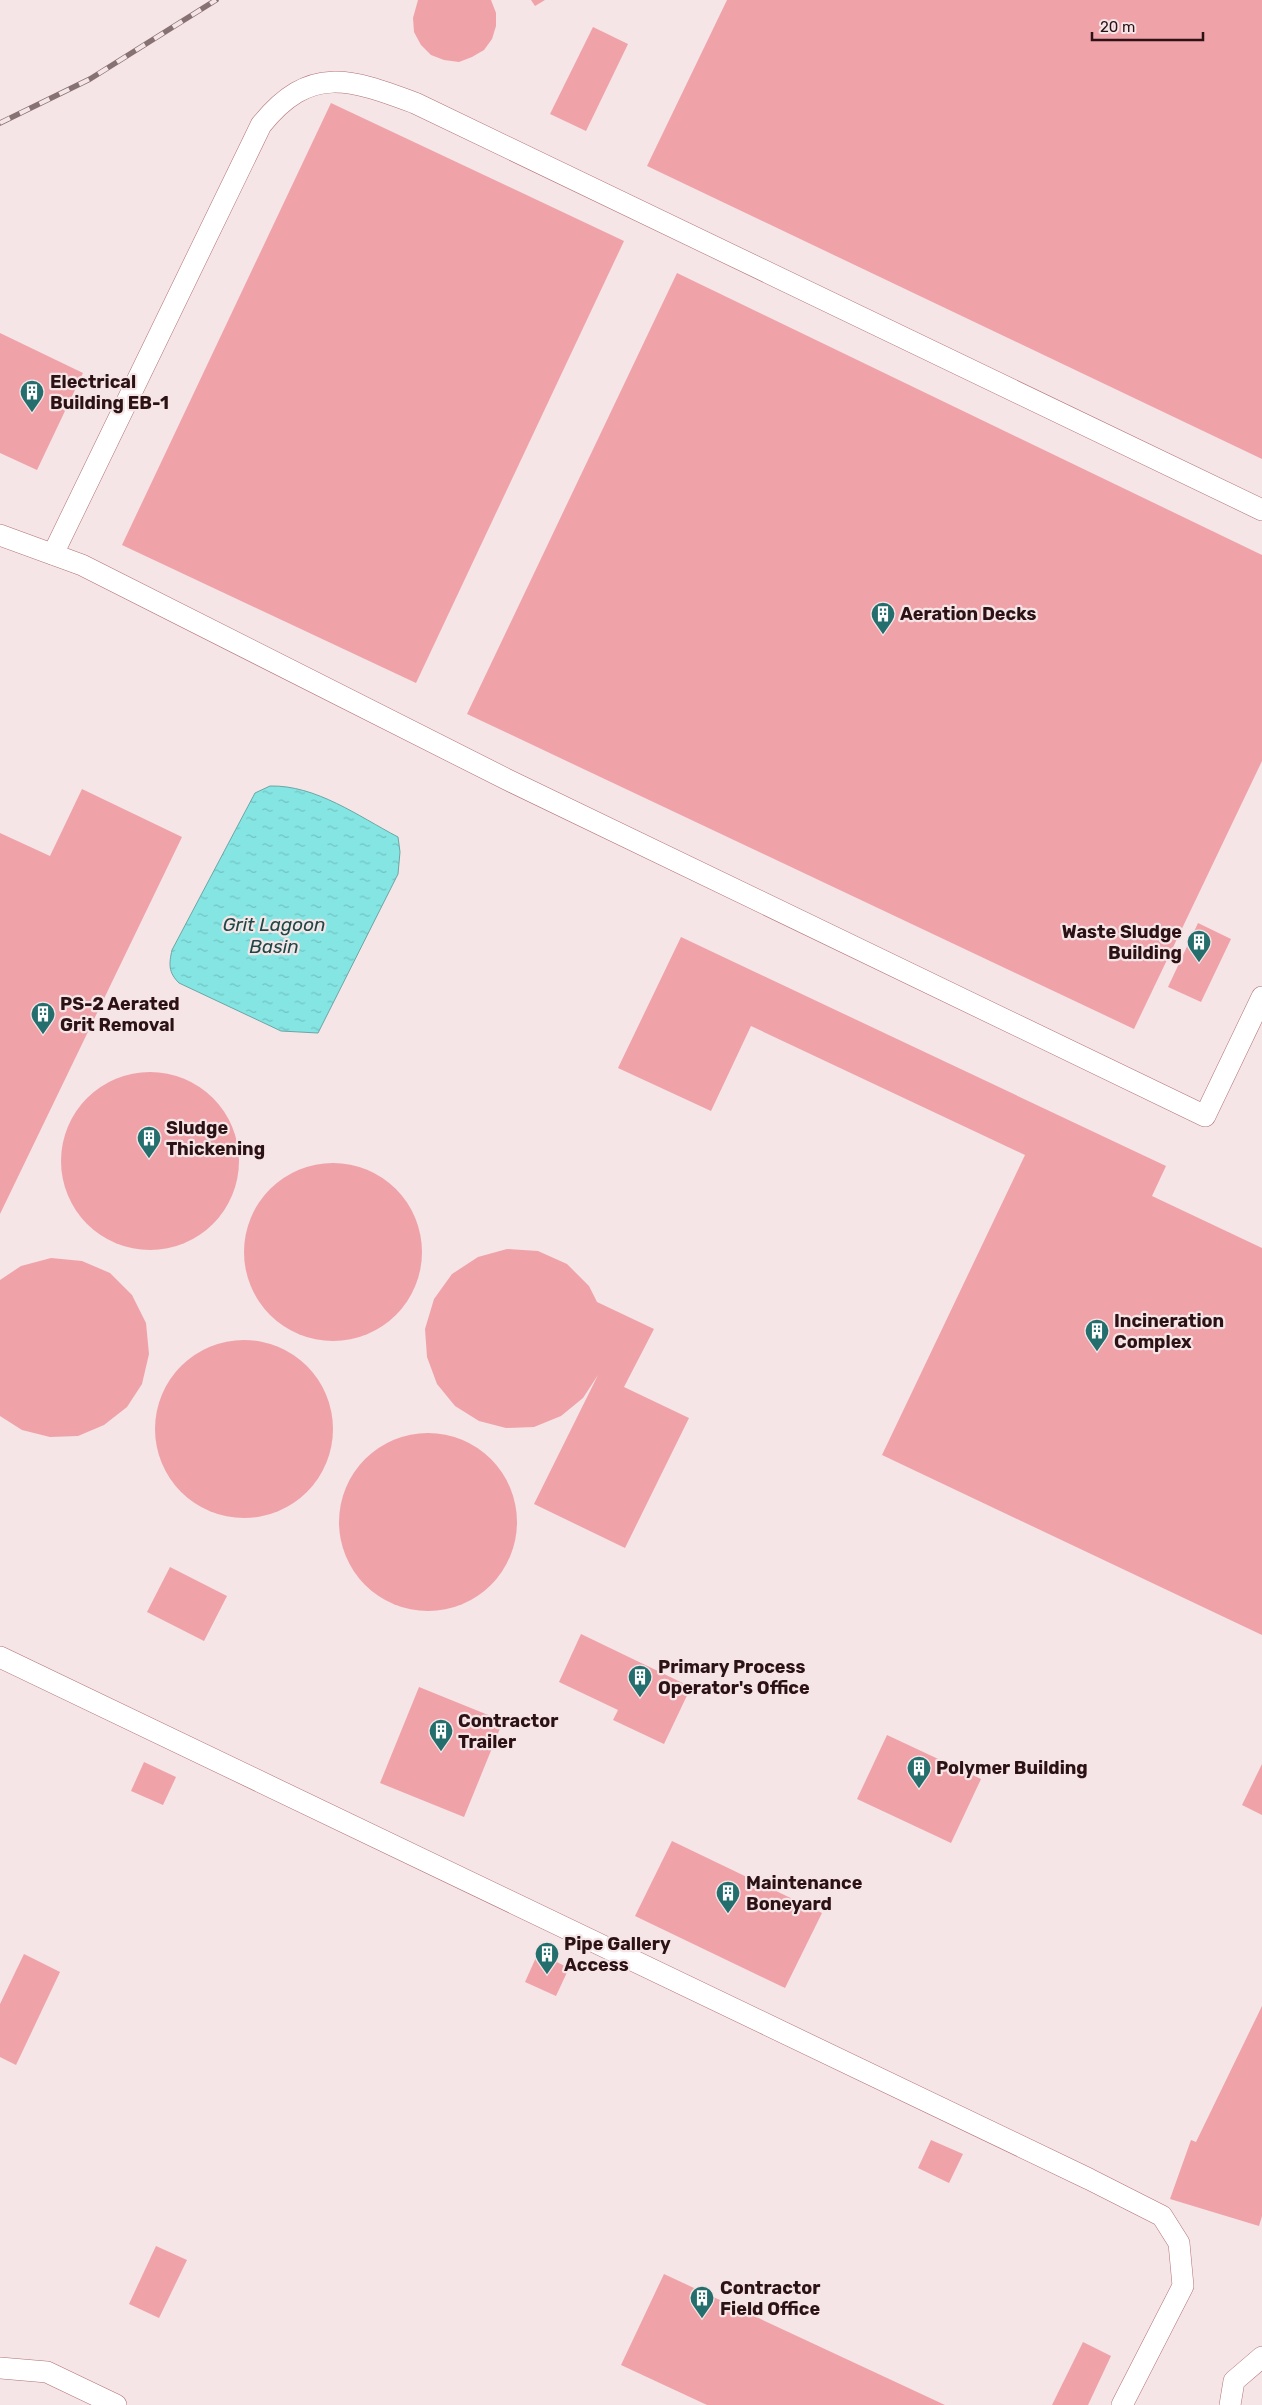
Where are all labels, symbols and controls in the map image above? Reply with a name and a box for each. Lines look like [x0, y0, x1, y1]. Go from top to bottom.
scale bar [1092, 10, 1203, 42]
text: 20 m [1100, 18, 1135, 36]
place label: Electrical Building EB-1 [50, 371, 169, 414]
building icon: Electrical Building EB-1 [19, 379, 45, 413]
building icon: Aeration Decks [870, 601, 896, 635]
place label: Aeration Decks [900, 603, 1037, 625]
water label: Grit Lagoon Basin [222, 913, 326, 958]
place label: Waste Sludge Building [1062, 921, 1182, 964]
building icon: Waste Sludge Building [1186, 929, 1212, 963]
place label: PS-2 Aerated Grit Removal [60, 993, 180, 1036]
building icon: PS-2 Aerated Grit Removal [30, 1001, 56, 1035]
place label: Sludge Thickening [166, 1117, 265, 1160]
building icon: Sludge Thickening [136, 1125, 162, 1159]
place label: Incineration Complex [1114, 1310, 1224, 1353]
building icon: Incineration Complex [1084, 1318, 1110, 1352]
place label: Primary Process Operator's Office [658, 1656, 810, 1699]
building icon: Primary Process Operator's Office [627, 1664, 653, 1698]
place label: Contractor Trailer [458, 1710, 558, 1753]
building icon: Contractor Trailer [428, 1718, 454, 1752]
building icon: Polymer Building [906, 1755, 932, 1789]
place label: Polymer Building [936, 1757, 1088, 1779]
place label: Maintenance Boneyard [746, 1872, 863, 1915]
building icon: Maintenance Boneyard [715, 1880, 741, 1914]
place label: Pipe Gallery Access [564, 1933, 671, 1976]
building icon: Pipe Gallery Access [534, 1941, 560, 1975]
place label: Contractor Field Office [720, 2277, 820, 2320]
building icon: Contractor Field Office [689, 2285, 715, 2319]

